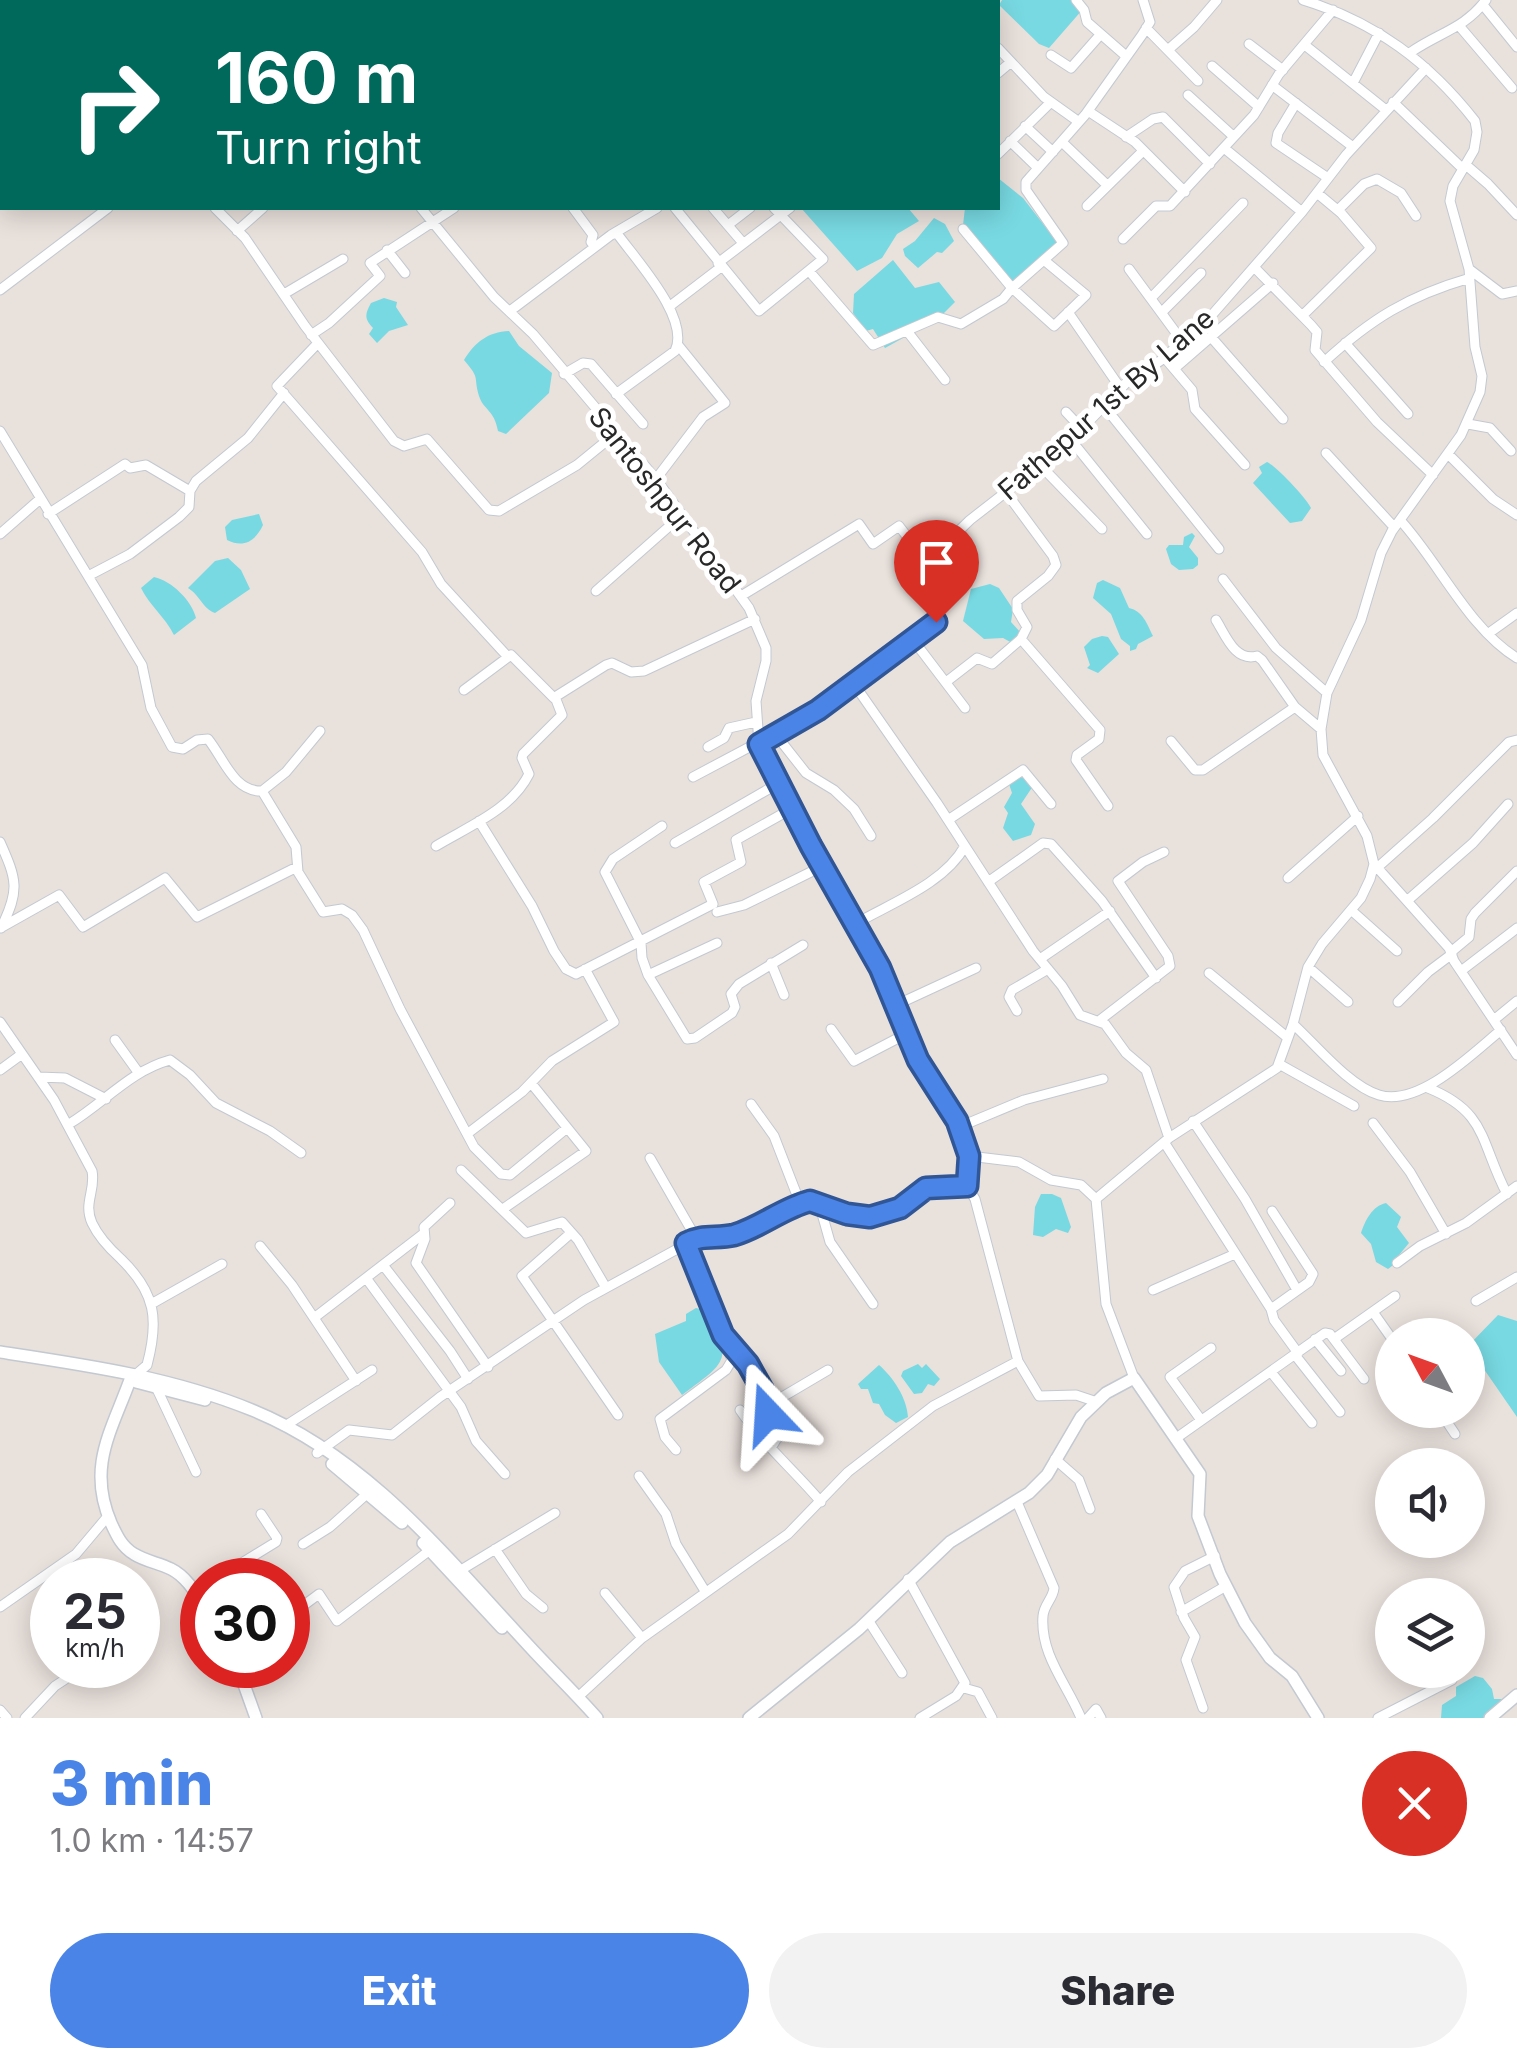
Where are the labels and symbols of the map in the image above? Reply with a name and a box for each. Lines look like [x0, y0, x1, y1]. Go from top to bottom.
street label: Fathepur 1st By Lane [991, 301, 1221, 507]
street label: Santoshpur Road [582, 400, 748, 600]
pin [894, 520, 979, 623]
north arrow [1375, 1318, 1485, 1428]
position arrow [716, 1362, 820, 1466]
speed limit sign: 30 [180, 1558, 310, 1688]

